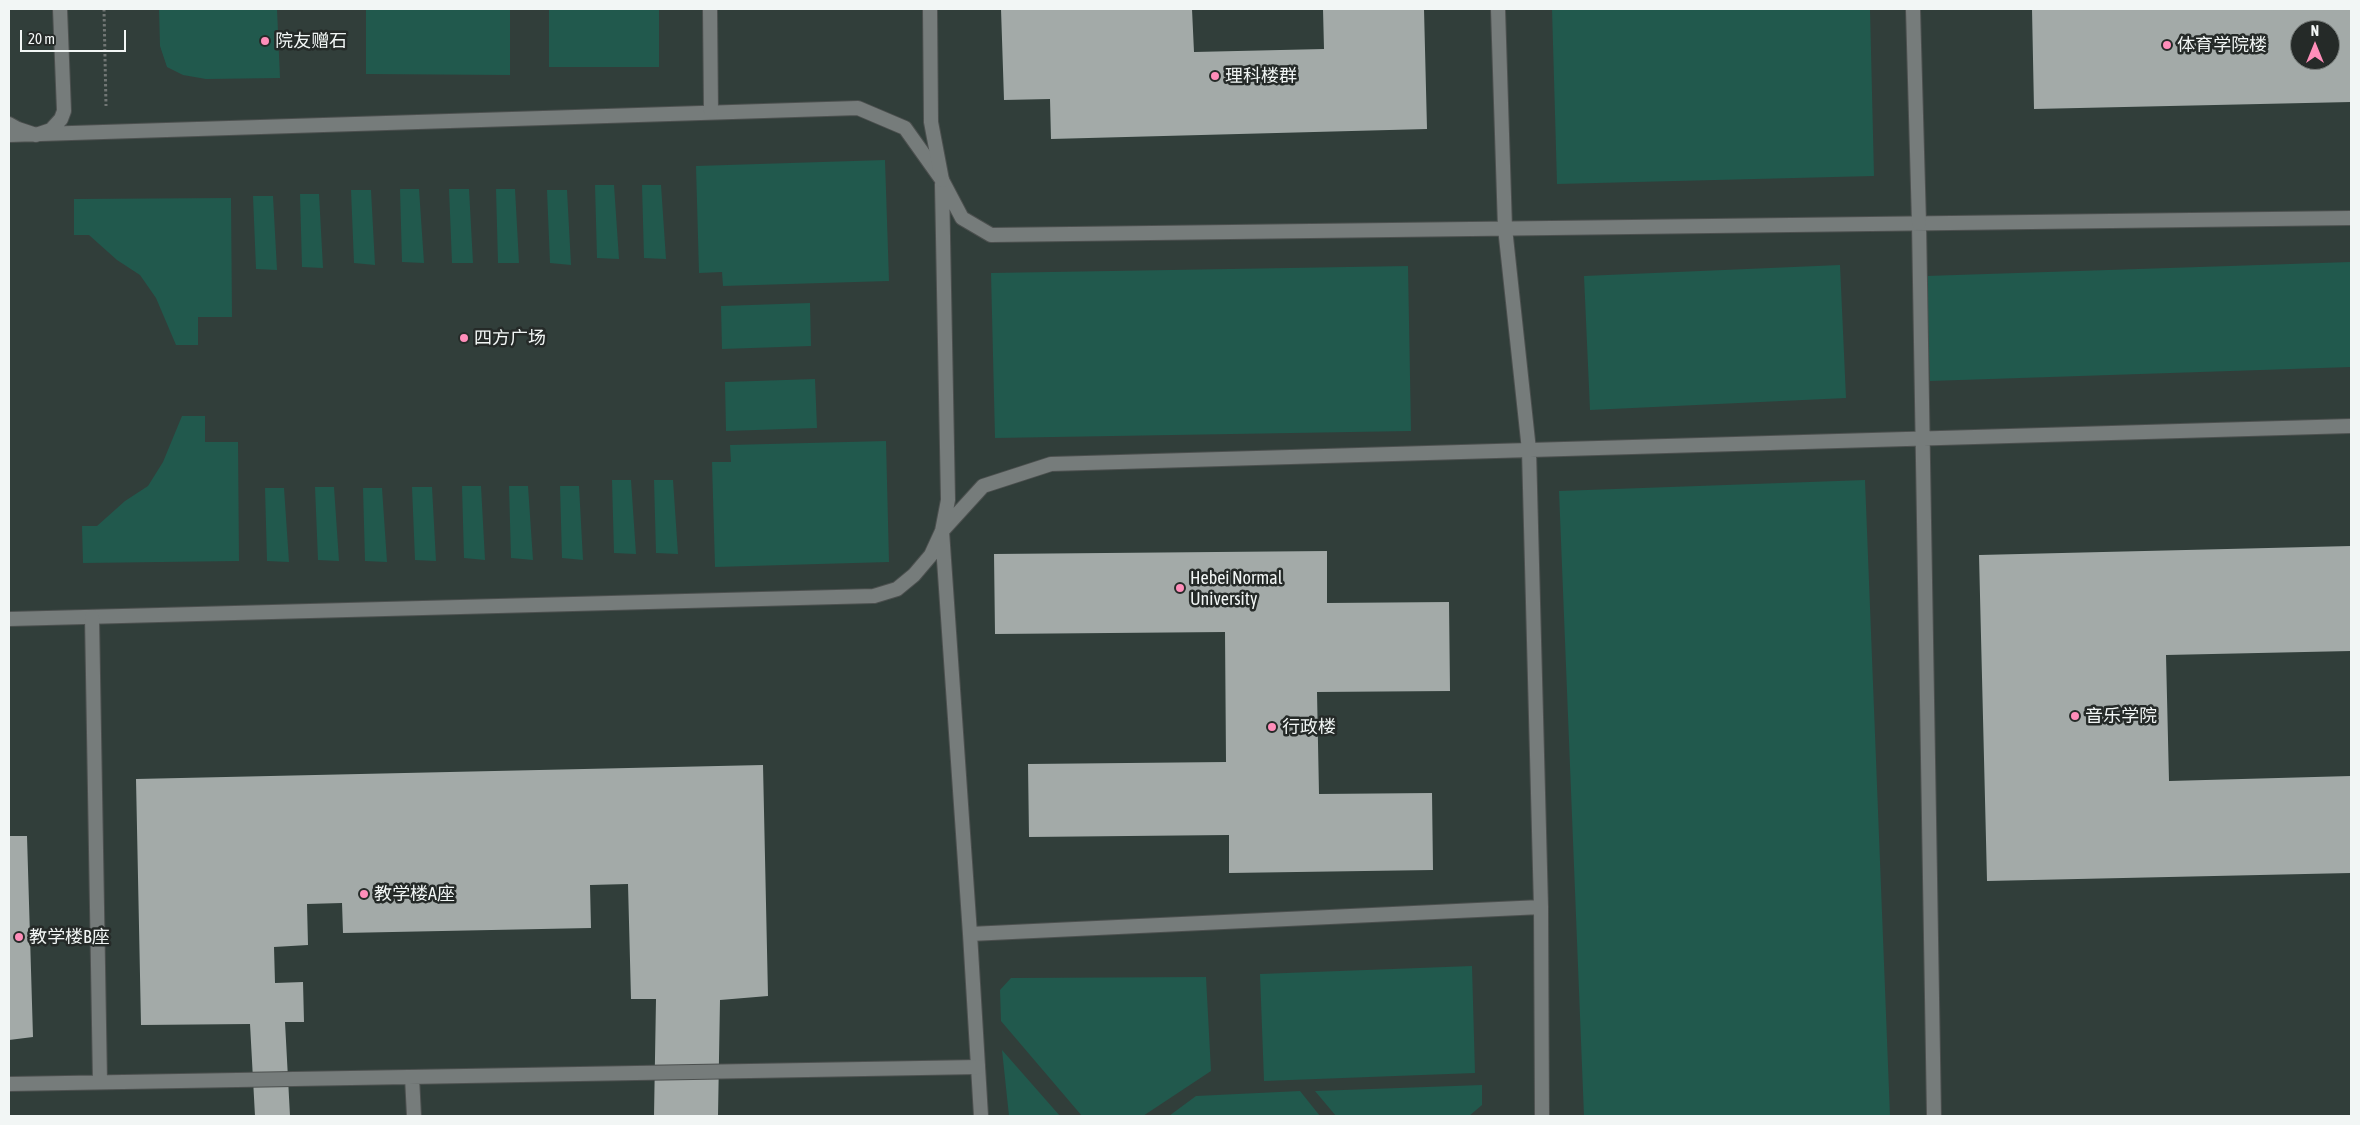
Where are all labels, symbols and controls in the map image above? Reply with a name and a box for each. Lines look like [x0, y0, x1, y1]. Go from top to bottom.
scale bar [22, 20, 129, 52]
north arrow [2290, 20, 2340, 70]
text: N [2311, 23, 2319, 39]
text: 20 m [28, 30, 55, 47]
place label: 院友赠石 [275, 30, 347, 52]
place label: 体育学院楼 [2177, 34, 2267, 56]
marker: 院友赠石 [259, 35, 271, 47]
marker: 体育学院楼 [2161, 39, 2173, 51]
place label: 理科楼群 [1225, 65, 1297, 87]
marker: 理科楼群 [1209, 70, 1221, 82]
place label: 四方广场 [474, 327, 546, 349]
marker: 四方广场 [458, 332, 470, 344]
place label: Hebei Normal University [1190, 567, 1282, 610]
marker: Hebei Normal University [1174, 582, 1186, 594]
place label: 音乐学院 [2085, 705, 2157, 727]
marker: 音乐学院 [2069, 710, 2081, 722]
place label: 行政楼 [1282, 716, 1336, 738]
marker: 行政楼 [1266, 721, 1278, 733]
place label: 教学楼A座 [374, 883, 455, 905]
marker: 教学楼A座 [358, 888, 370, 900]
place label: 教学楼B座 [29, 926, 110, 948]
marker: 教学楼B座 [13, 931, 25, 943]

